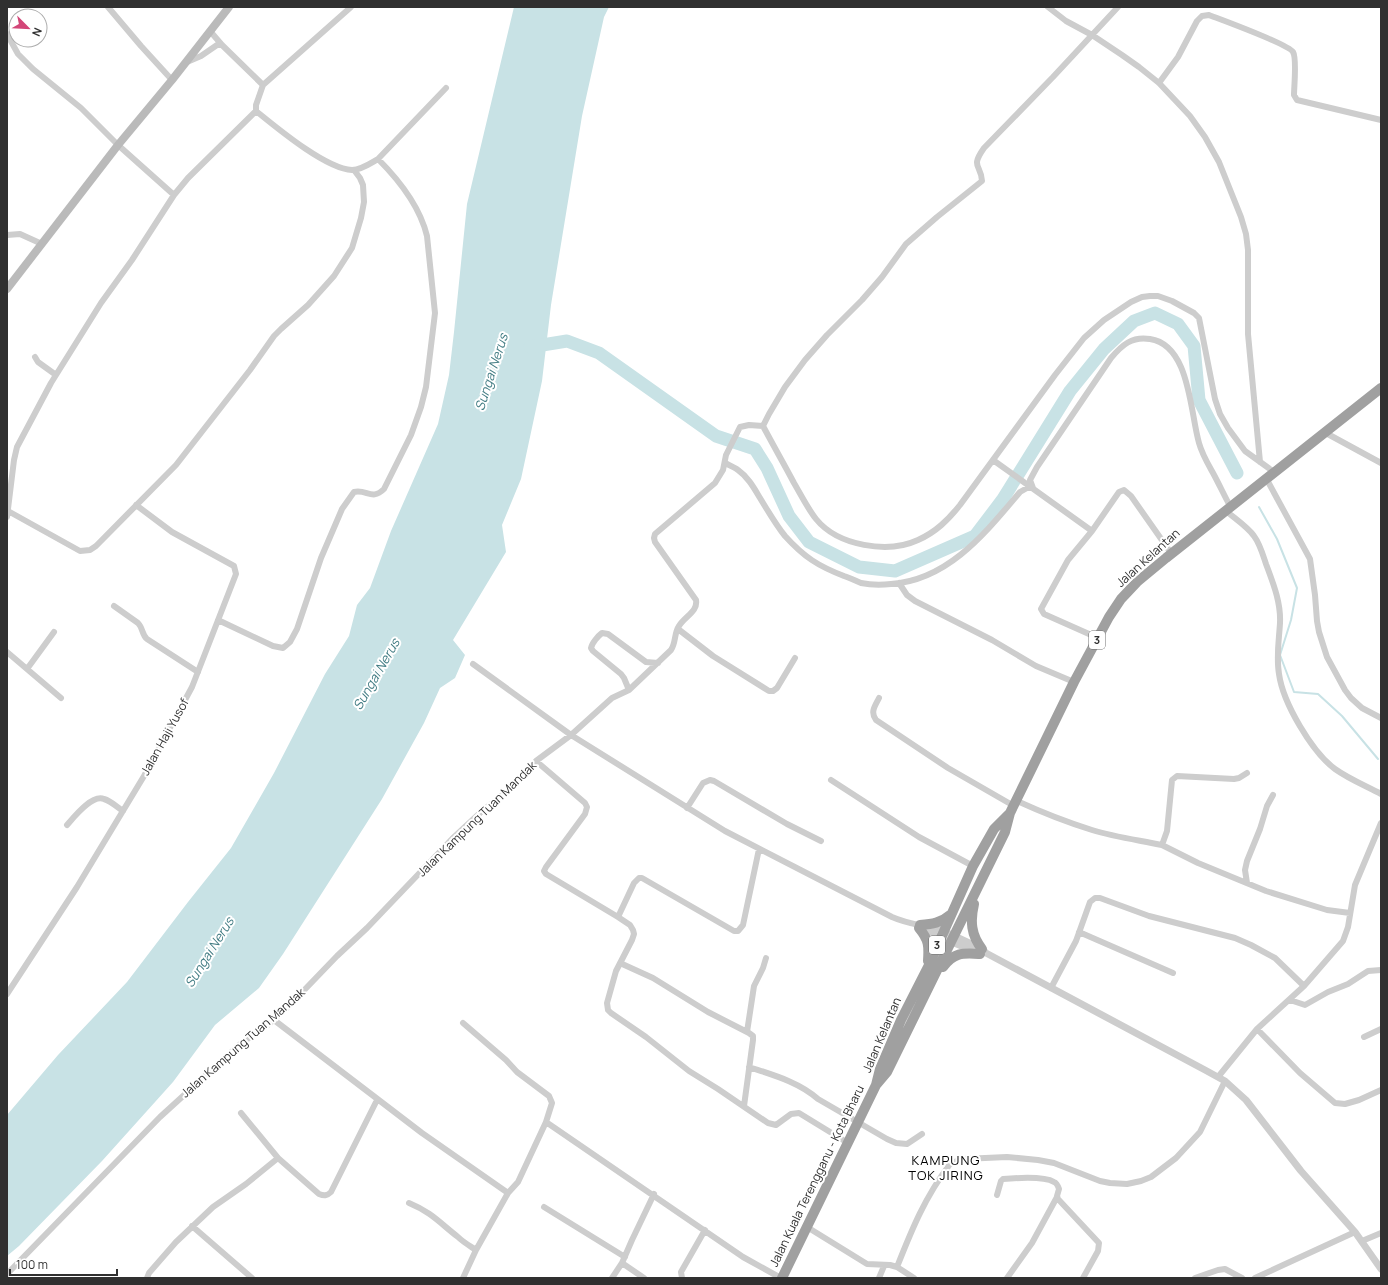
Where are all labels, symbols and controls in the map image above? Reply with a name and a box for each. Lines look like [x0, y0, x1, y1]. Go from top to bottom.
north arrow [8, 8, 48, 48]
text: N [29, 26, 46, 39]
water label: Sungai Nerus [470, 330, 512, 413]
street label: Jalan Kelantan [1112, 525, 1183, 591]
road number: 3 [1089, 631, 1105, 649]
water label: Sungai Nerus [348, 634, 404, 713]
street label: Jalan Haji Yusof [136, 695, 193, 778]
street label: Jalan Kampung Tuan Mandak [413, 756, 541, 880]
water label: Sungai Nerus [180, 912, 238, 991]
road number: 3 [929, 936, 945, 954]
street label: Jalan Kampung Tuan Mandak [177, 983, 309, 1101]
street label: Jalan Kelantan [858, 995, 905, 1075]
street label: Jalan Kuala Terengganu - Kota Bharu [765, 1082, 868, 1269]
district label: KAMPUNG TOK JIRING [908, 1151, 984, 1184]
scale bar [10, 1251, 117, 1277]
text: 100 m [16, 1256, 48, 1273]

